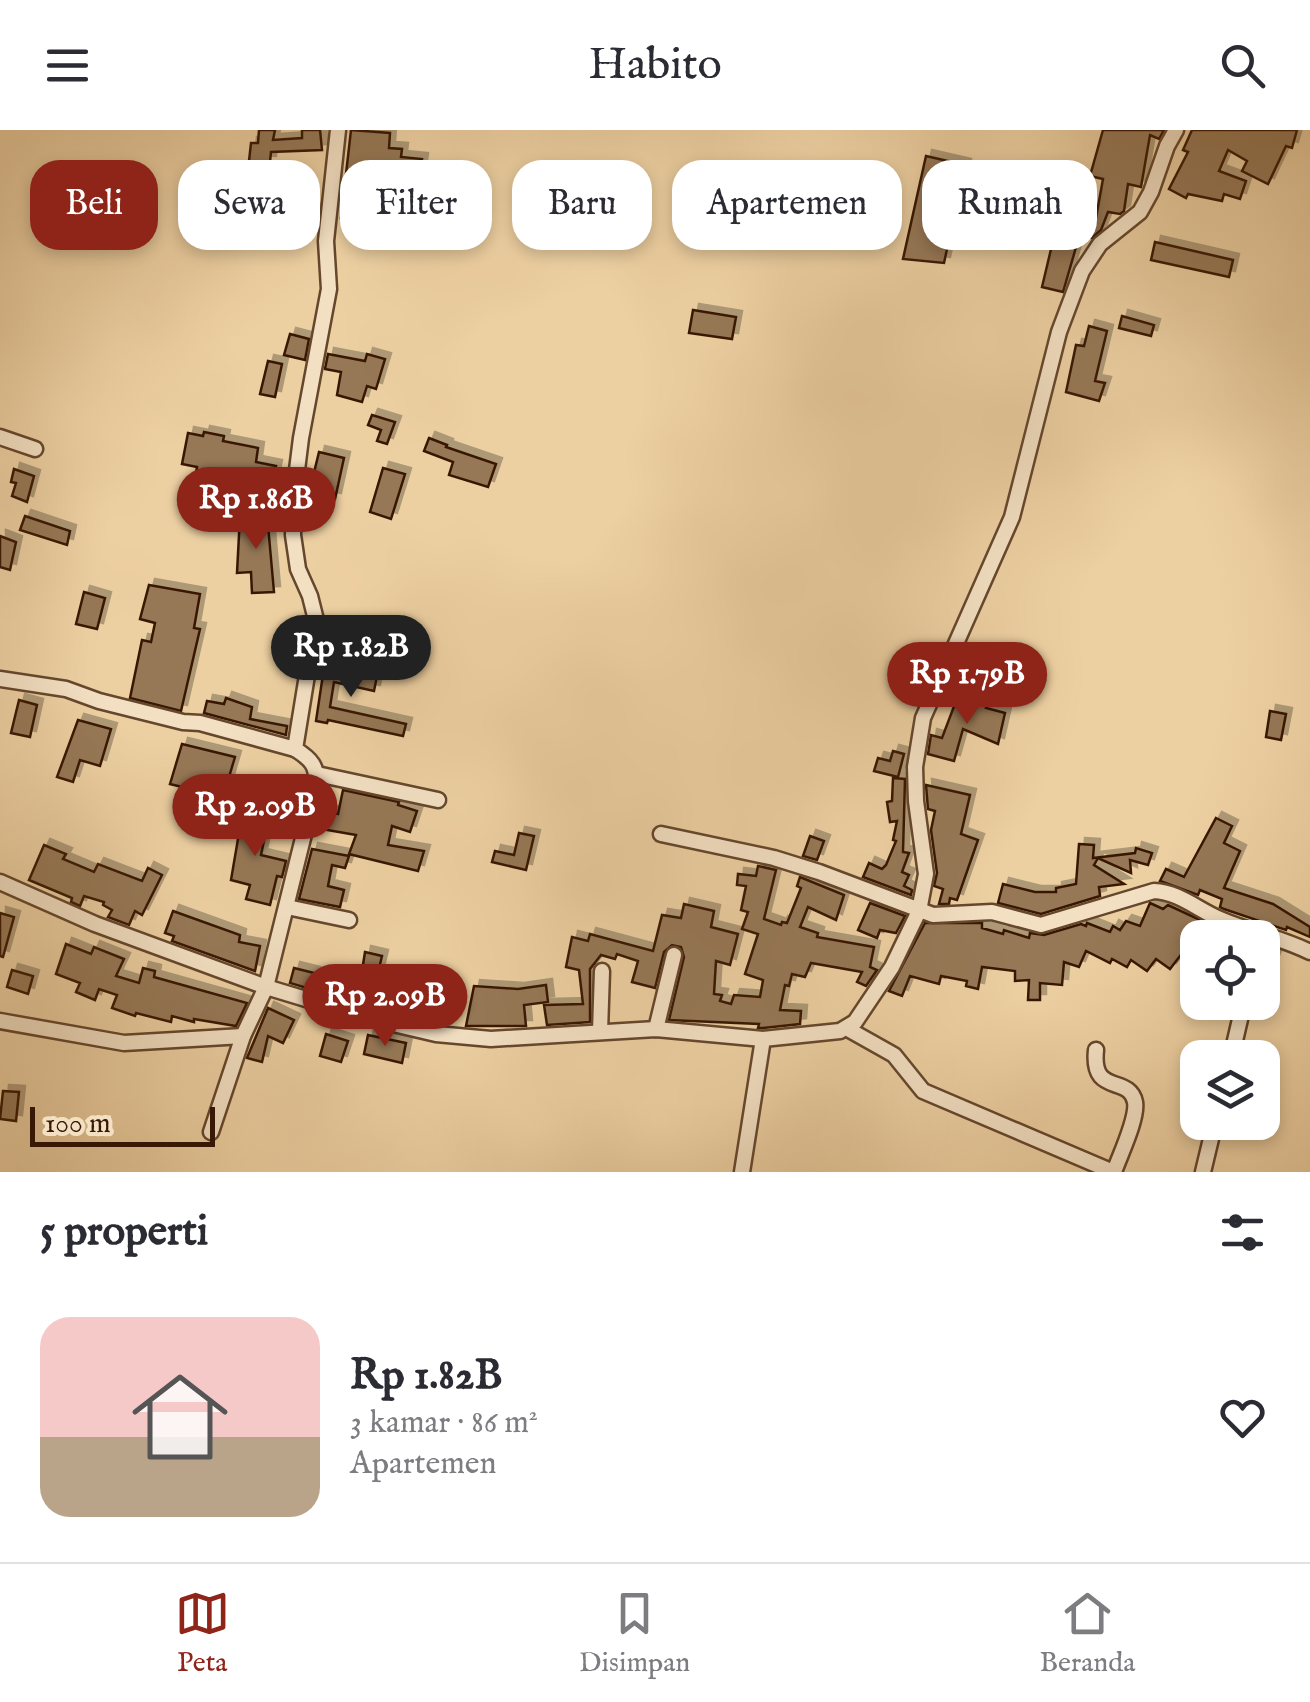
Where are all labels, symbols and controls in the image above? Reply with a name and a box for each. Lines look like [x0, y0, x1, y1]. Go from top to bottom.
text: Habito [588, 37, 722, 94]
icon: menu [40, 38, 95, 93]
icon: search [1215, 38, 1270, 93]
chip: Beli [30, 160, 158, 250]
chip: Sewa [178, 160, 320, 250]
chip: Filter [340, 160, 492, 250]
chip: Baru [512, 160, 652, 250]
chip: Apartemen [672, 160, 902, 250]
chip: Rumah [922, 160, 1097, 250]
pin: Rp 1.86B [153, 467, 359, 552]
text: Rp 1.86B [199, 479, 313, 520]
pin: Rp 1.82B [248, 615, 454, 700]
text: Rp 1.82B [293, 627, 409, 668]
pin: Rp 1.79B [864, 642, 1070, 727]
text: Rp 1.79B [909, 654, 1025, 695]
pin: Rp 2.09B [152, 774, 358, 859]
text: Rp 2.09B [194, 786, 316, 827]
map controls [1180, 920, 1280, 1140]
button: locate [1180, 920, 1280, 1020]
pin: Rp 2.09B [282, 964, 488, 1049]
text: Rp 2.09B [324, 976, 446, 1017]
button: layers [1180, 1040, 1280, 1140]
scale bar [30, 1102, 215, 1146]
text: 100 m [45, 1107, 111, 1142]
icon: filters [1215, 1205, 1270, 1260]
text: 5 properti [40, 1206, 208, 1259]
text: Rp 1.82B [350, 1350, 502, 1403]
icon: home [120, 1357, 240, 1477]
icon: heart [1215, 1390, 1270, 1445]
text: 3 kamar · 86 m² [350, 1403, 538, 1444]
text: Apartemen [350, 1444, 497, 1485]
tab: Peta [175, 1586, 230, 1681]
tab: Disimpan [579, 1586, 690, 1681]
tab: Beranda [1040, 1586, 1135, 1681]

